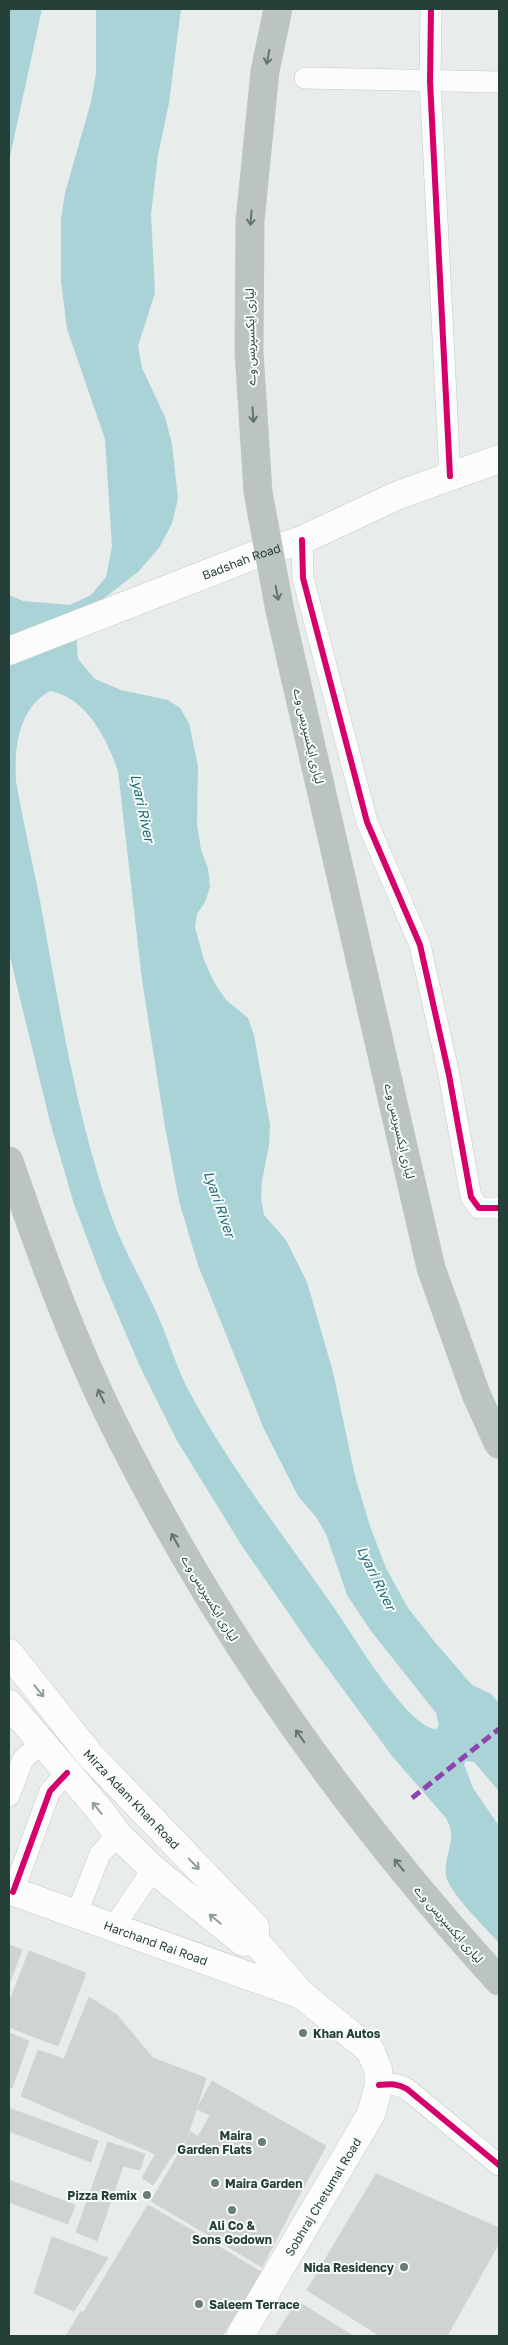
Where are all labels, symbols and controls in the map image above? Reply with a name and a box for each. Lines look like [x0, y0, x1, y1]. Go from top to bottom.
one-way arrow [263, 48, 272, 64]
one-way arrow [246, 210, 256, 226]
street label: لیاری ایکسپریس وے [242, 288, 259, 386]
one-way arrow [248, 407, 257, 423]
street label: Badshah Road [200, 540, 282, 582]
one-way arrow [273, 585, 282, 601]
street label: لیاری ایکسپریس وے [290, 687, 327, 786]
water label: Lyari River [127, 772, 159, 846]
street label: لیاری ایکسپریس وے [381, 1082, 418, 1181]
water label: Lyari River [201, 1168, 240, 1242]
one-way arrow [95, 1389, 105, 1404]
one-way arrow [170, 1533, 179, 1548]
water label: Lyari River [354, 1543, 401, 1615]
street label: لیاری ایکسپریس وے [177, 1552, 242, 1644]
one-way arrow [34, 1684, 45, 1697]
one-way arrow [295, 1729, 305, 1743]
street label: Mirza Adam Khan Road [81, 1746, 183, 1852]
one-way arrow [92, 1801, 103, 1814]
one-way arrow [188, 1858, 200, 1870]
one-way arrow [393, 1859, 404, 1872]
street label: لیاری ایکسپریس وے [410, 1882, 487, 1967]
one-way arrow [209, 1914, 222, 1925]
street label: Harchand Rai Road [102, 1917, 210, 1968]
place label: Khan Autos [313, 2026, 381, 2041]
marker: Khan Autos [297, 2027, 309, 2039]
place label: Maira Garden Flats [177, 2128, 252, 2157]
street label: Sobhraj Chetumal Road [282, 2135, 364, 2259]
marker: Maira Garden Flats [256, 2136, 268, 2148]
place label: Maira Garden [225, 2176, 302, 2191]
marker: Maira Garden [209, 2177, 221, 2189]
place label: Pizza Remix [67, 2188, 137, 2203]
marker: Pizza Remix [141, 2189, 153, 2201]
marker: Ali Co & Sons Godown [226, 2204, 238, 2216]
place label: Ali Co & Sons Godown [192, 2218, 272, 2247]
place label: Nida Residency [303, 2260, 395, 2275]
marker: Nida Residency [398, 2261, 410, 2273]
place label: Saleem Terrace [209, 2297, 300, 2312]
marker: Saleem Terrace [193, 2298, 205, 2310]

